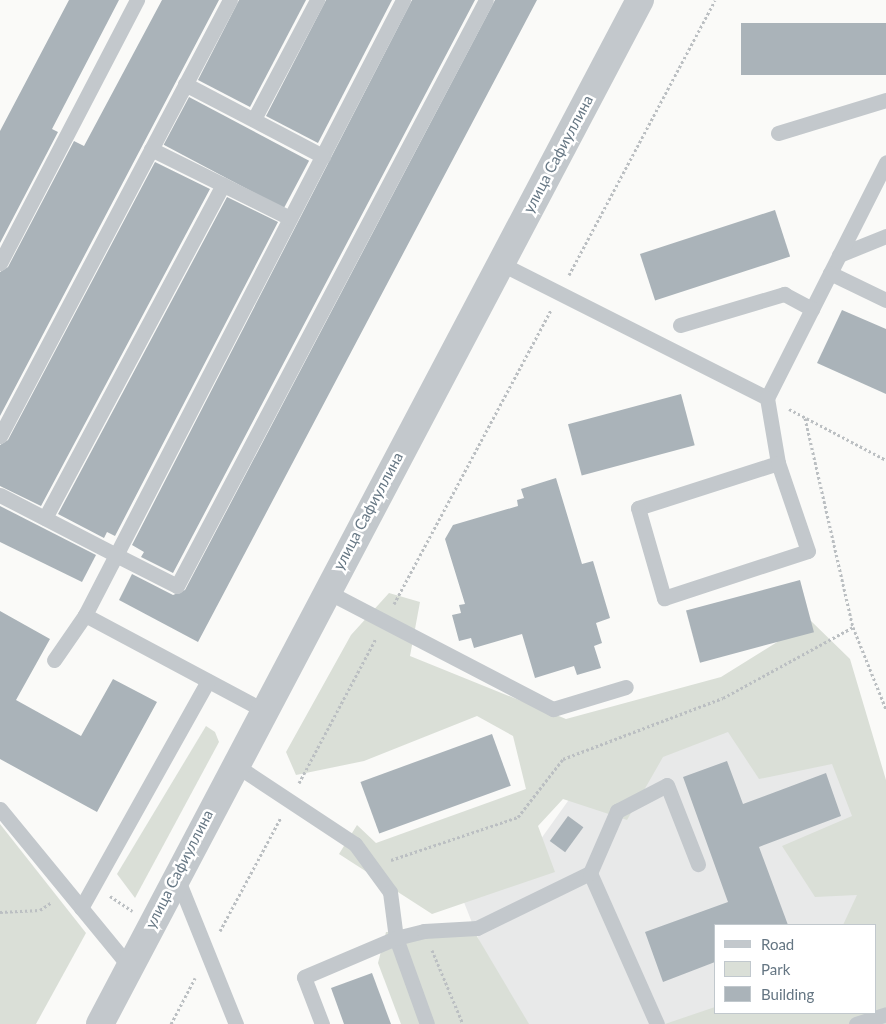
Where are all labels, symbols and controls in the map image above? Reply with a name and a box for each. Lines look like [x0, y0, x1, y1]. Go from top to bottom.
street label: улица Сафиуллина [519, 92, 597, 216]
street label: улица Сафиуллина [329, 449, 407, 573]
street label: улица Сафиуллина [141, 807, 217, 931]
legend [714, 924, 876, 1014]
text: Road [761, 935, 794, 953]
text: Park [761, 960, 790, 978]
text: Building [761, 985, 814, 1003]

